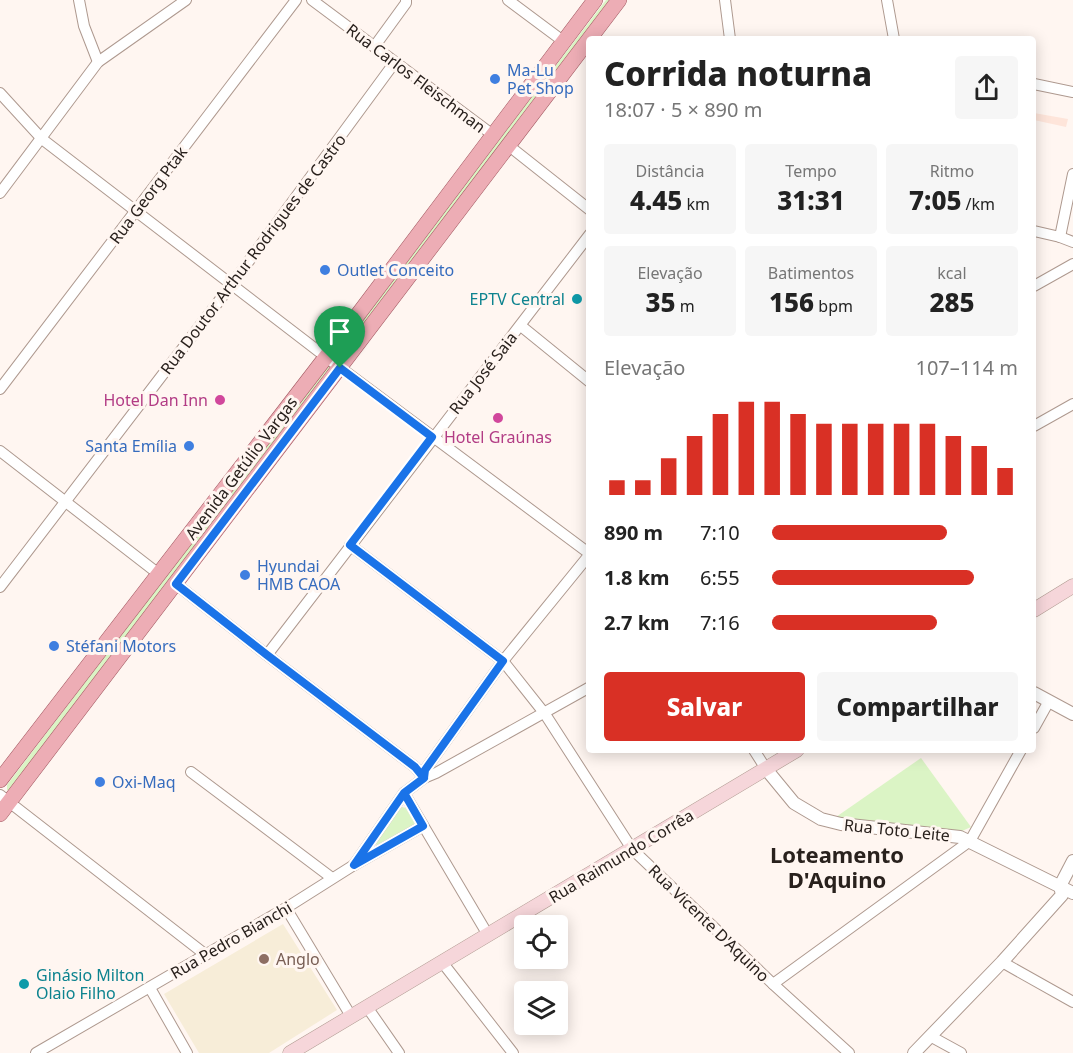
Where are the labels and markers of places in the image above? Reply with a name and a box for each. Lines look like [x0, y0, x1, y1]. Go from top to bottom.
place label: Ma-Lu Pet Shop [507, 59, 574, 99]
marker: Ma-Lu Pet Shop [488, 72, 502, 86]
place label: Outlet Conceito [337, 259, 454, 281]
marker: Outlet Conceito [318, 263, 332, 277]
place label: EPTV Central [470, 288, 565, 310]
marker: EPTV Central [570, 292, 584, 306]
pin [314, 306, 365, 368]
place label: Hotel Dan Inn [103, 389, 208, 411]
marker: Hotel Dan Inn [213, 393, 227, 407]
marker: Hotel Graúnas [491, 411, 505, 425]
place label: Hotel Graúnas [444, 426, 552, 448]
place label: Santa Emília [85, 435, 177, 457]
marker: Santa Emília [182, 439, 196, 453]
place label: Hyundai HMB CAOA [257, 555, 341, 595]
marker: Hyundai HMB CAOA [238, 568, 252, 582]
place label: Stéfani Motors [66, 635, 176, 657]
marker: Stéfani Motors [47, 639, 61, 653]
place label: Oxi-Maq [112, 771, 176, 793]
marker: Oxi-Maq [93, 775, 107, 789]
place label: Anglo [276, 948, 320, 970]
marker: Anglo [257, 952, 271, 966]
place label: Ginásio Milton Olaio Filho [36, 964, 144, 1004]
marker: Ginásio Milton Olaio Filho [17, 977, 31, 991]

